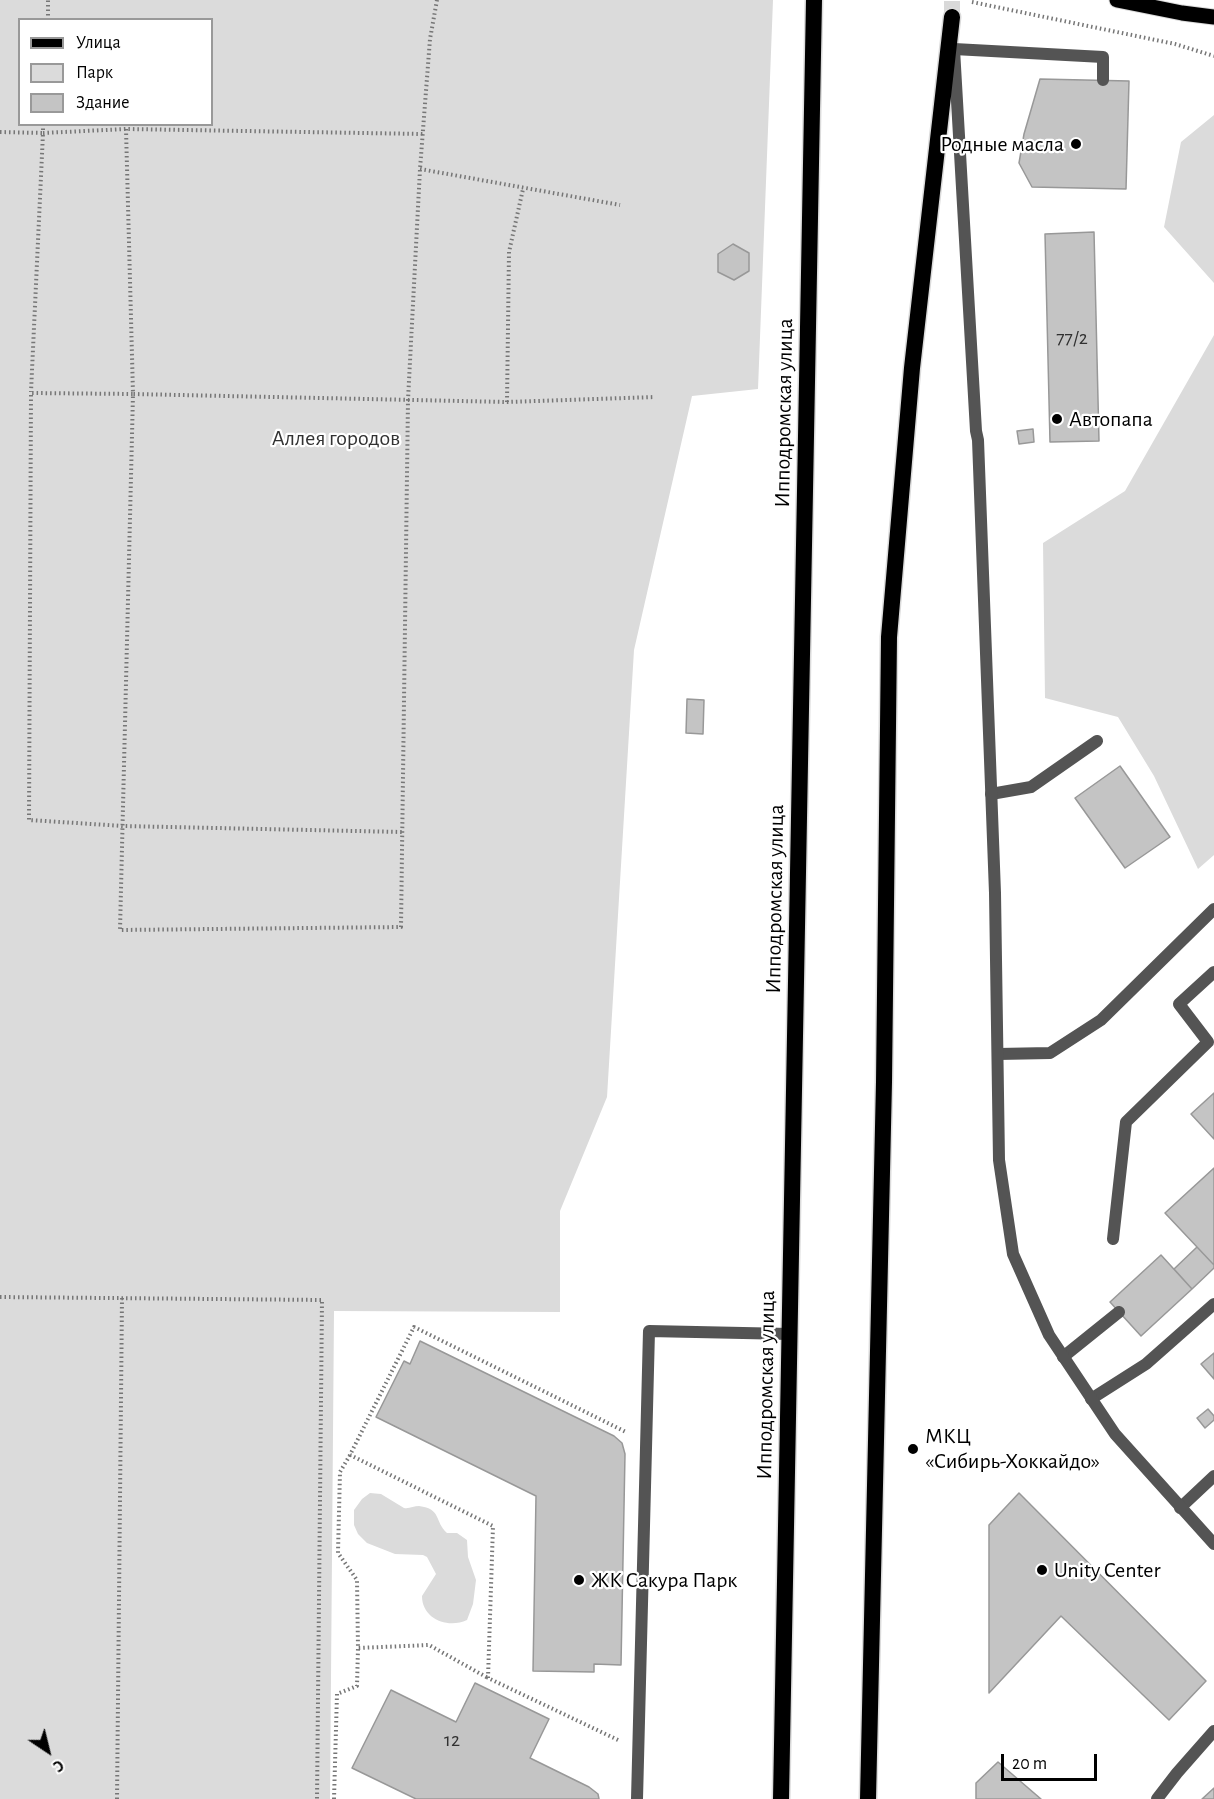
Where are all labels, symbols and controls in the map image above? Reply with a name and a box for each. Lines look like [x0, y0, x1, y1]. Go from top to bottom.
legend [18, 18, 213, 126]
text: Улица [76, 34, 121, 52]
text: Парк [76, 64, 113, 82]
text: Здание [76, 94, 130, 112]
place label: Родные масла [940, 131, 1064, 157]
marker: Родные масла [1069, 137, 1083, 151]
street label: Ипподромская улица [769, 318, 799, 508]
house number: 77/2 [1056, 326, 1088, 350]
place label: Автопапа [1069, 406, 1153, 432]
marker: Автопапа [1050, 412, 1064, 426]
park label: Аллея городов [272, 425, 400, 451]
street label: Ипподромская улица [760, 804, 790, 994]
street label: Ипподромская улица [751, 1290, 781, 1480]
place label: МКЦ «Сибирь-Хоккайдо» [925, 1423, 1100, 1474]
marker: МКЦ «Сибирь-Хоккайдо» [906, 1442, 920, 1456]
place label: Unity Center [1054, 1557, 1161, 1583]
marker: Unity Center [1035, 1563, 1049, 1577]
place label: ЖК Сакура Парк [591, 1567, 737, 1593]
marker: ЖК Сакура Парк [572, 1573, 586, 1587]
north arrow [18, 1721, 78, 1781]
house number: 12 [444, 1728, 460, 1752]
scale bar [1004, 1742, 1100, 1780]
text: 20 m [1012, 1755, 1047, 1773]
text: С [50, 1757, 67, 1775]

